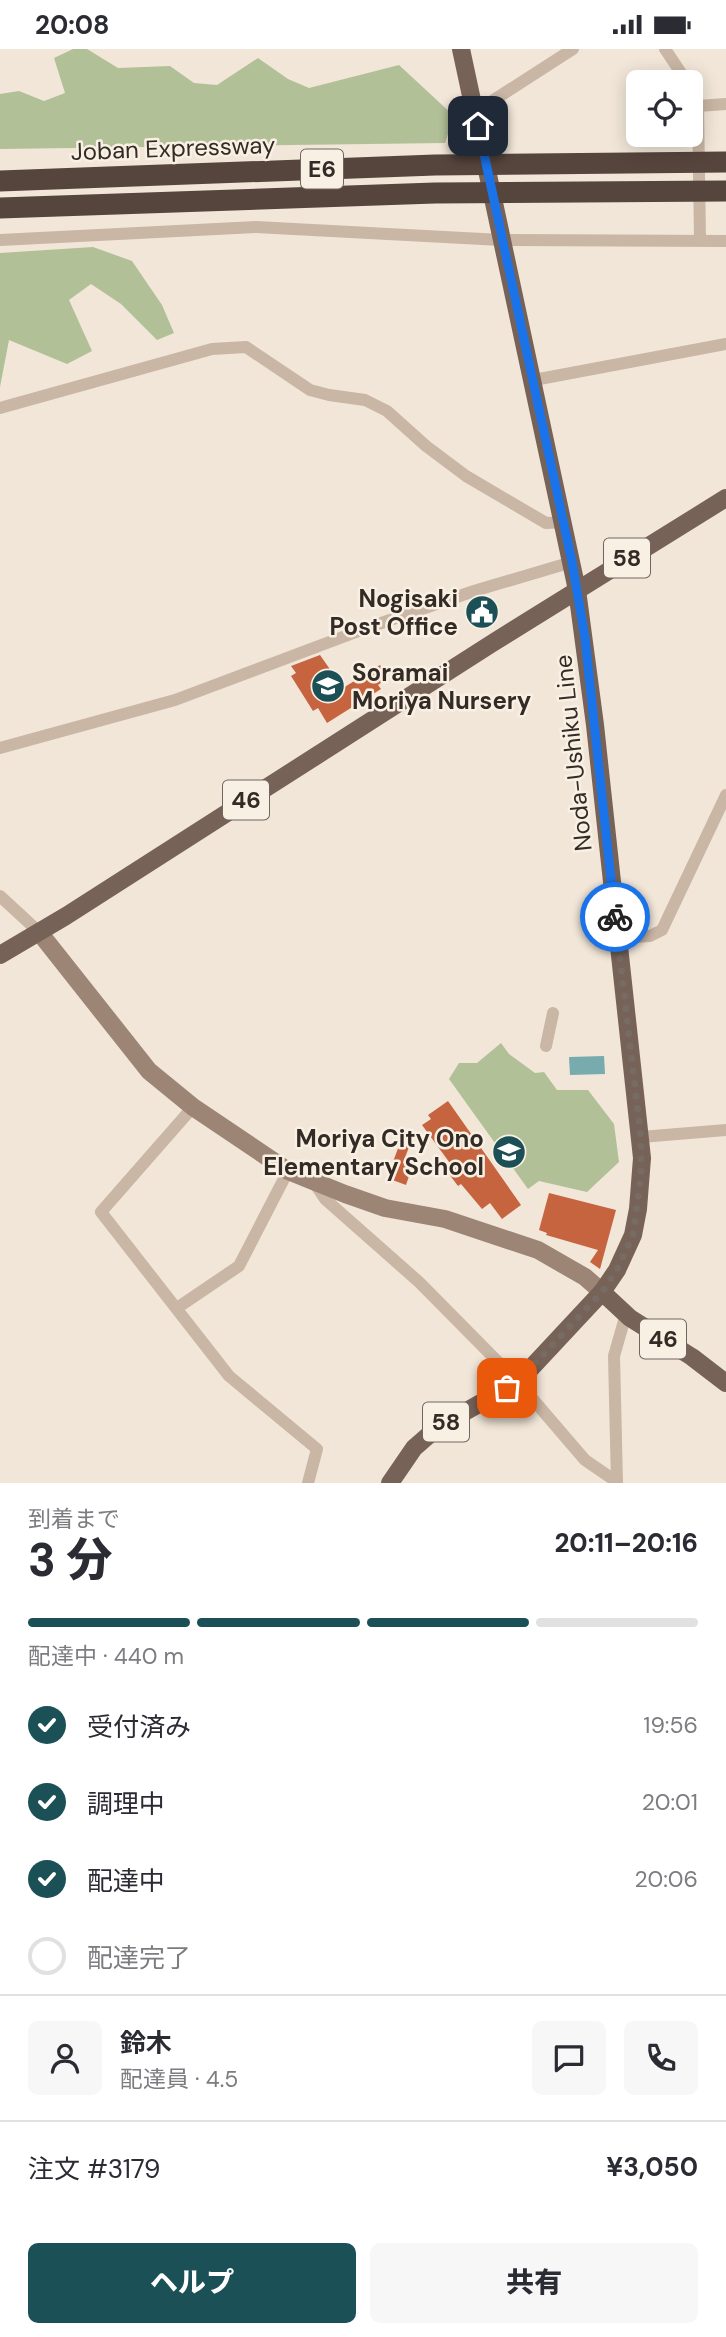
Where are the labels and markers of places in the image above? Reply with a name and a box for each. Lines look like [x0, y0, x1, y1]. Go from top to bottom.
pin [448, 96, 508, 156]
place label: Nogisaki Post Office [329, 583, 458, 642]
public building icon: Nogisaki Post Office [463, 593, 501, 631]
place label: Soramai Moriya Nursery [352, 657, 532, 716]
school or university icon: Soramai Moriya Nursery [309, 667, 347, 705]
place label: Moriya City Ono Elementary School [263, 1123, 484, 1182]
school or university icon: Moriya City Ono Elementary School [490, 1133, 528, 1171]
pin [477, 1358, 537, 1418]

